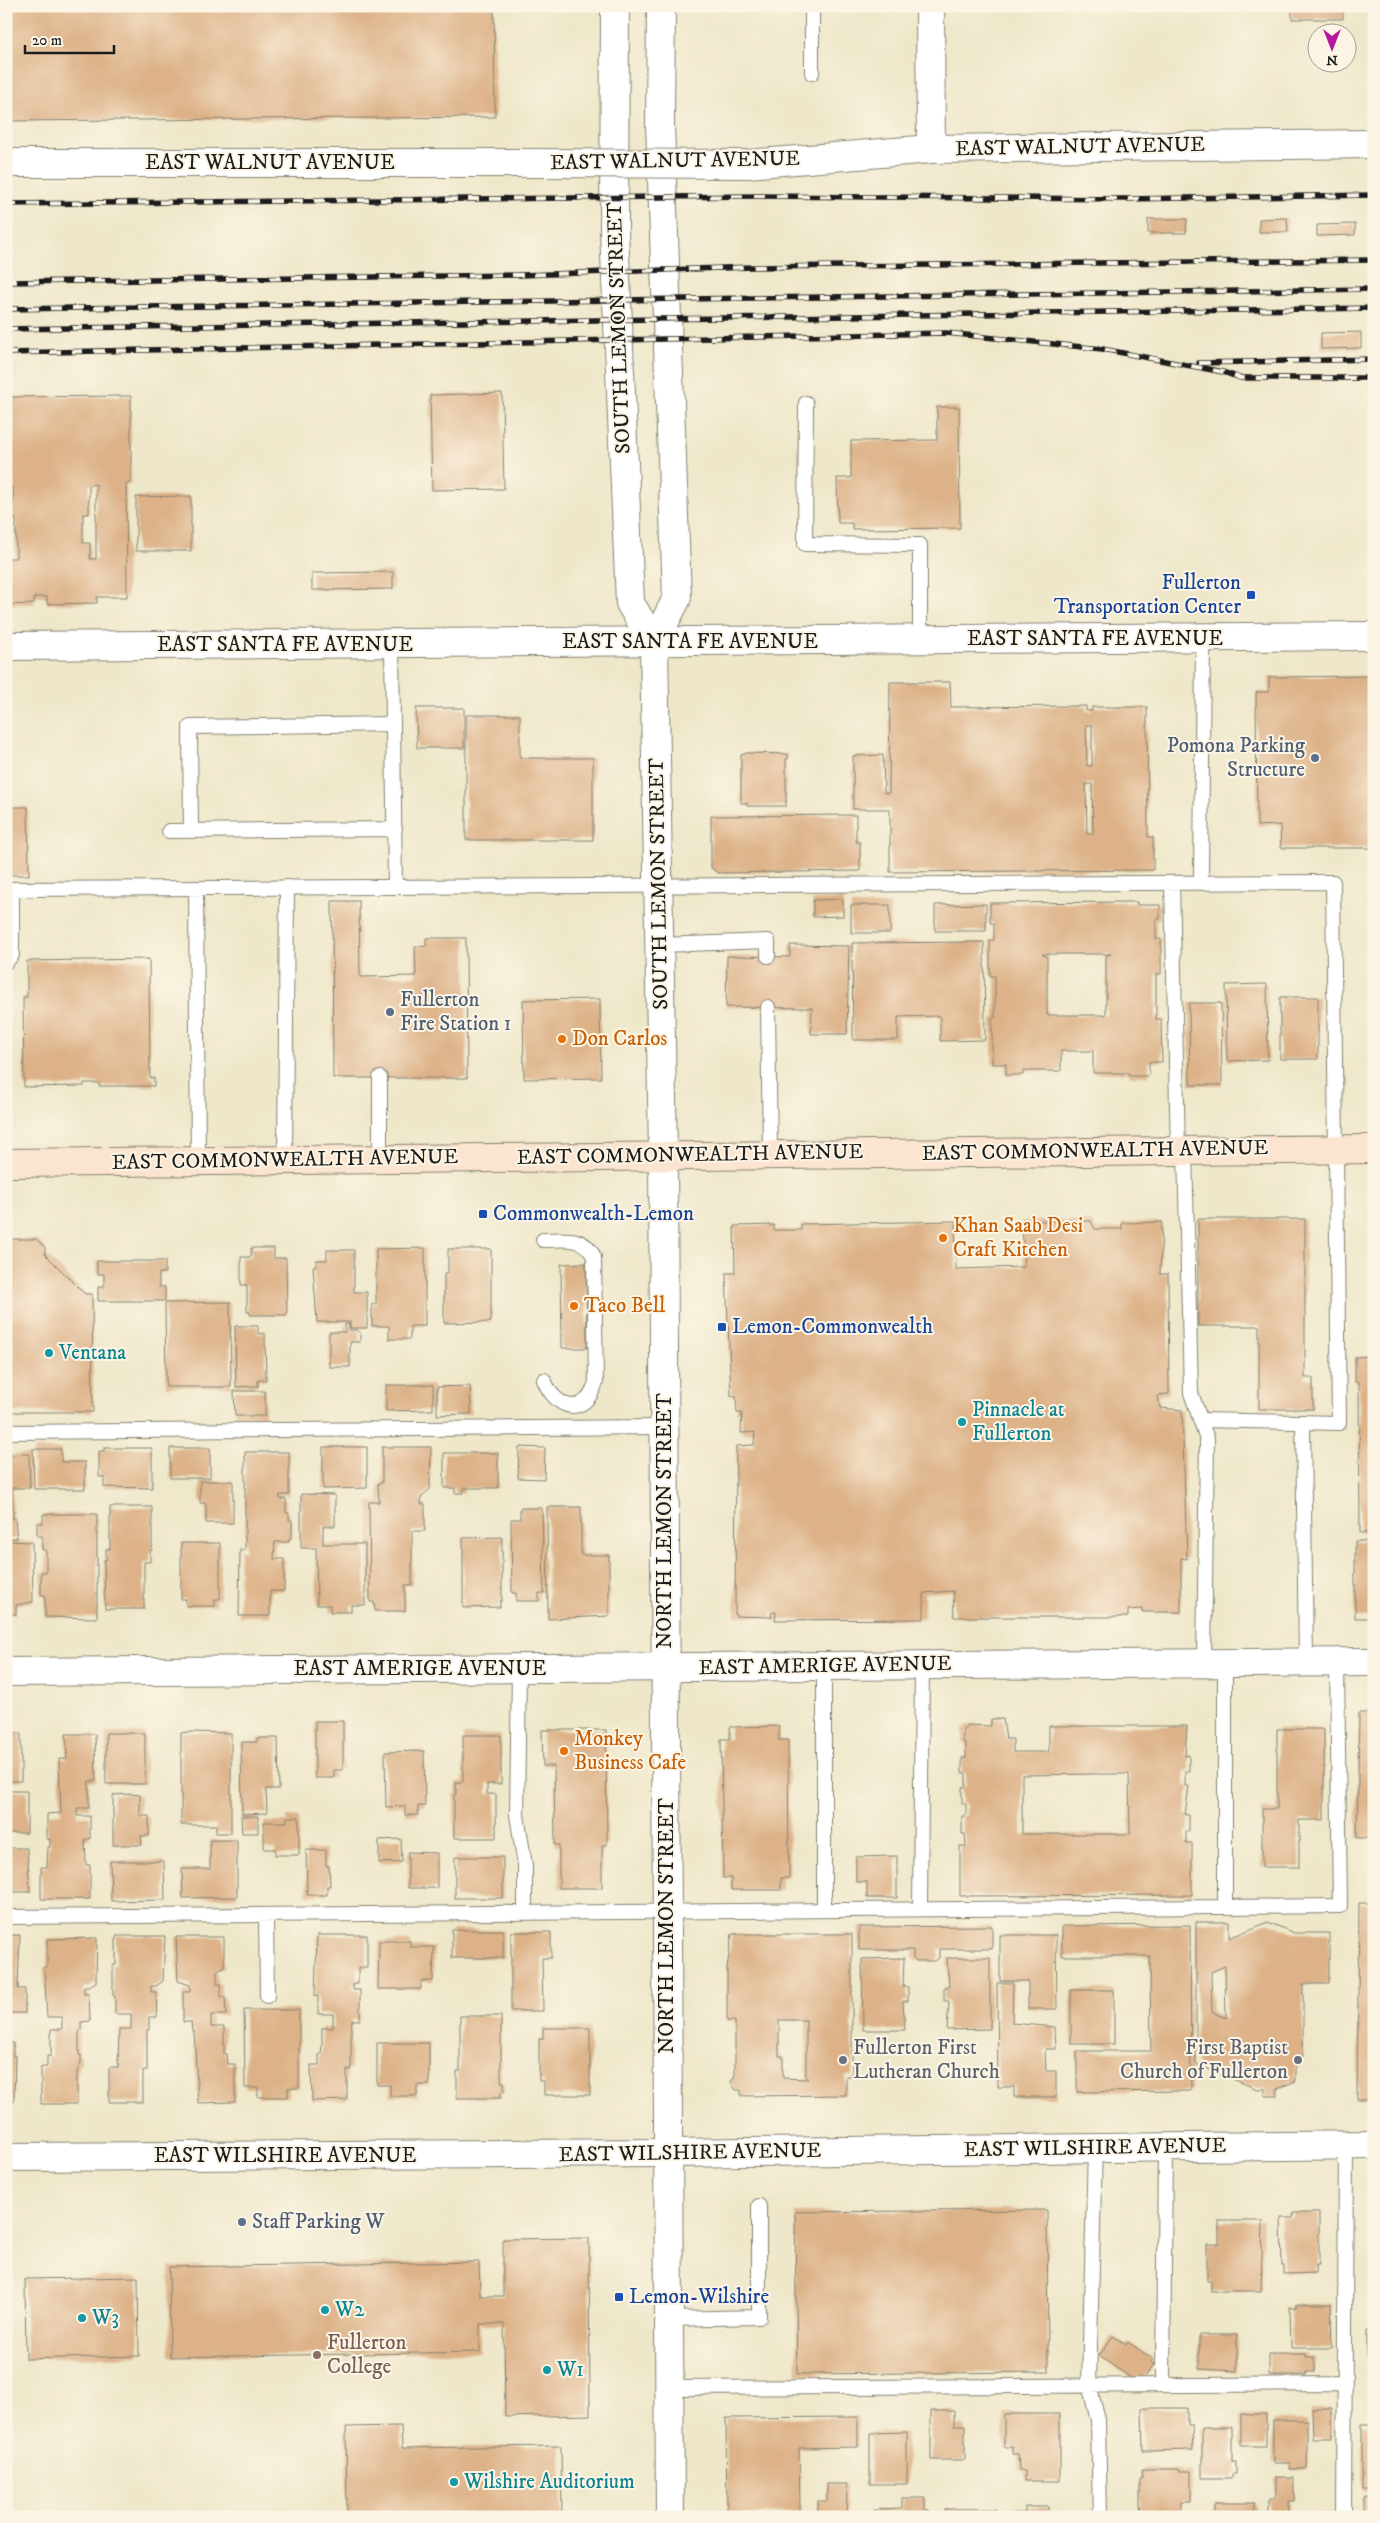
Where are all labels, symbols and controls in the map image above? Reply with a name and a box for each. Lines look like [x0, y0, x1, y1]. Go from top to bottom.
scale bar [25, 22, 114, 54]
north arrow [1308, 22, 1358, 72]
text: 20 m [32, 31, 62, 50]
text: N [1326, 51, 1338, 69]
street label: EAST WALNUT AVENUE [955, 132, 1205, 162]
street label: EAST WALNUT AVENUE [550, 146, 800, 176]
street label: EAST WALNUT AVENUE [145, 150, 395, 176]
street label: SOUTH LEMON STREET [602, 202, 636, 454]
place label: Fullerton Transportation Center [1054, 570, 1241, 620]
marker: Fullerton Transportation Center [1245, 589, 1257, 601]
street label: EAST SANTA FE AVENUE [967, 626, 1223, 652]
street label: EAST SANTA FE AVENUE [562, 629, 818, 655]
street label: EAST SANTA FE AVENUE [157, 632, 413, 658]
place label: Pomona Parking Structure [1167, 733, 1306, 783]
marker: Pomona Parking Structure [1309, 752, 1321, 764]
street label: SOUTH LEMON STREET [644, 758, 674, 1010]
place label: Fullerton Fire Station 1 [400, 987, 512, 1037]
marker: Fullerton Fire Station 1 [384, 1006, 396, 1018]
place label: Don Carlos [572, 1026, 667, 1052]
marker: Don Carlos [556, 1033, 568, 1045]
street label: EAST COMMONWEALTH AVENUE [921, 1135, 1269, 1167]
street label: EAST COMMONWEALTH AVENUE [516, 1139, 864, 1171]
street label: EAST COMMONWEALTH AVENUE [111, 1144, 459, 1176]
place label: Commonwealth-Lemon [493, 1201, 694, 1227]
marker: Commonwealth-Lemon [477, 1208, 489, 1220]
place label: Khan Saab Desi Craft Kitchen [953, 1213, 1083, 1263]
marker: Khan Saab Desi Craft Kitchen [937, 1232, 949, 1244]
place label: Taco Bell [584, 1293, 666, 1319]
marker: Taco Bell [568, 1300, 580, 1312]
place label: Lemon-Commonwealth [732, 1314, 933, 1340]
marker: Lemon-Commonwealth [716, 1321, 728, 1333]
place label: Ventana [58, 1340, 126, 1366]
marker: Ventana [43, 1347, 55, 1359]
street label: NORTH LEMON STREET [652, 1393, 678, 1649]
place label: Pinnacle at Fullerton [972, 1397, 1065, 1447]
marker: Pinnacle at Fullerton [956, 1416, 968, 1428]
street label: EAST AMERIGE AVENUE [698, 1651, 952, 1681]
street label: EAST AMERIGE AVENUE [294, 1656, 547, 1682]
place label: Monkey Business Cafe [574, 1726, 686, 1776]
marker: Monkey Business Cafe [558, 1745, 570, 1757]
street label: NORTH LEMON STREET [654, 1798, 680, 2054]
place label: Fullerton First Lutheran Church [853, 2035, 1000, 2085]
place label: First Baptist Church of Fullerton [1120, 2035, 1288, 2085]
marker: Fullerton First Lutheran Church [837, 2054, 849, 2066]
marker: First Baptist Church of Fullerton [1292, 2054, 1304, 2066]
street label: EAST WILSHIRE AVENUE [963, 2133, 1227, 2163]
street label: EAST WILSHIRE AVENUE [558, 2138, 822, 2168]
street label: EAST WILSHIRE AVENUE [154, 2143, 416, 2169]
place label: Staff Parking W [252, 2209, 385, 2235]
marker: Staff Parking W [236, 2216, 248, 2228]
place label: Lemon-Wilshire [629, 2284, 769, 2310]
marker: Lemon-Wilshire [613, 2291, 625, 2303]
place label: W2 [334, 2297, 365, 2323]
marker: W2 [319, 2304, 331, 2316]
place label: W3 [91, 2305, 119, 2331]
marker: W3 [76, 2312, 88, 2324]
place label: Fullerton College [327, 2330, 406, 2380]
marker: Fullerton College [311, 2349, 323, 2361]
place label: W1 [556, 2357, 584, 2383]
marker: W1 [541, 2364, 553, 2376]
place label: Wilshire Auditorium [463, 2469, 635, 2495]
marker: Wilshire Auditorium [448, 2476, 460, 2488]

